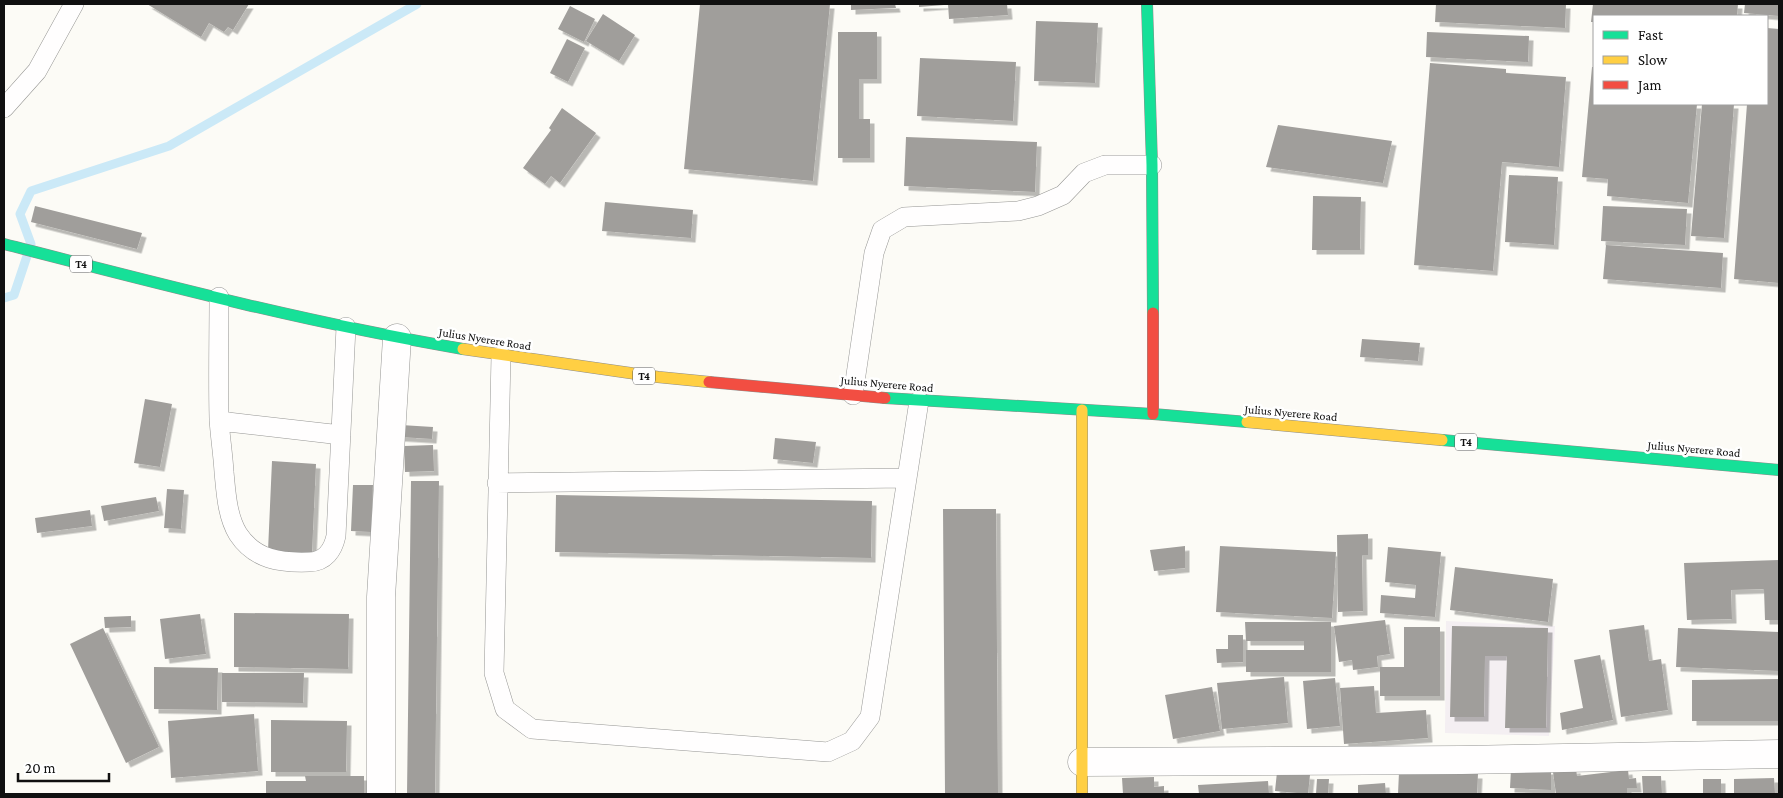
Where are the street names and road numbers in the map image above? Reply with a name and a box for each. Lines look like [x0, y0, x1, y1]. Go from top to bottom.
road number: T4 [70, 255, 92, 272]
street label: Julius Nyerere Road [437, 325, 533, 353]
road number: T4 [633, 368, 655, 384]
street label: Julius Nyerere Road [839, 373, 935, 395]
street label: Julius Nyerere Road [1243, 402, 1339, 424]
road number: T4 [1455, 434, 1477, 451]
street label: Julius Nyerere Road [1646, 438, 1742, 460]

